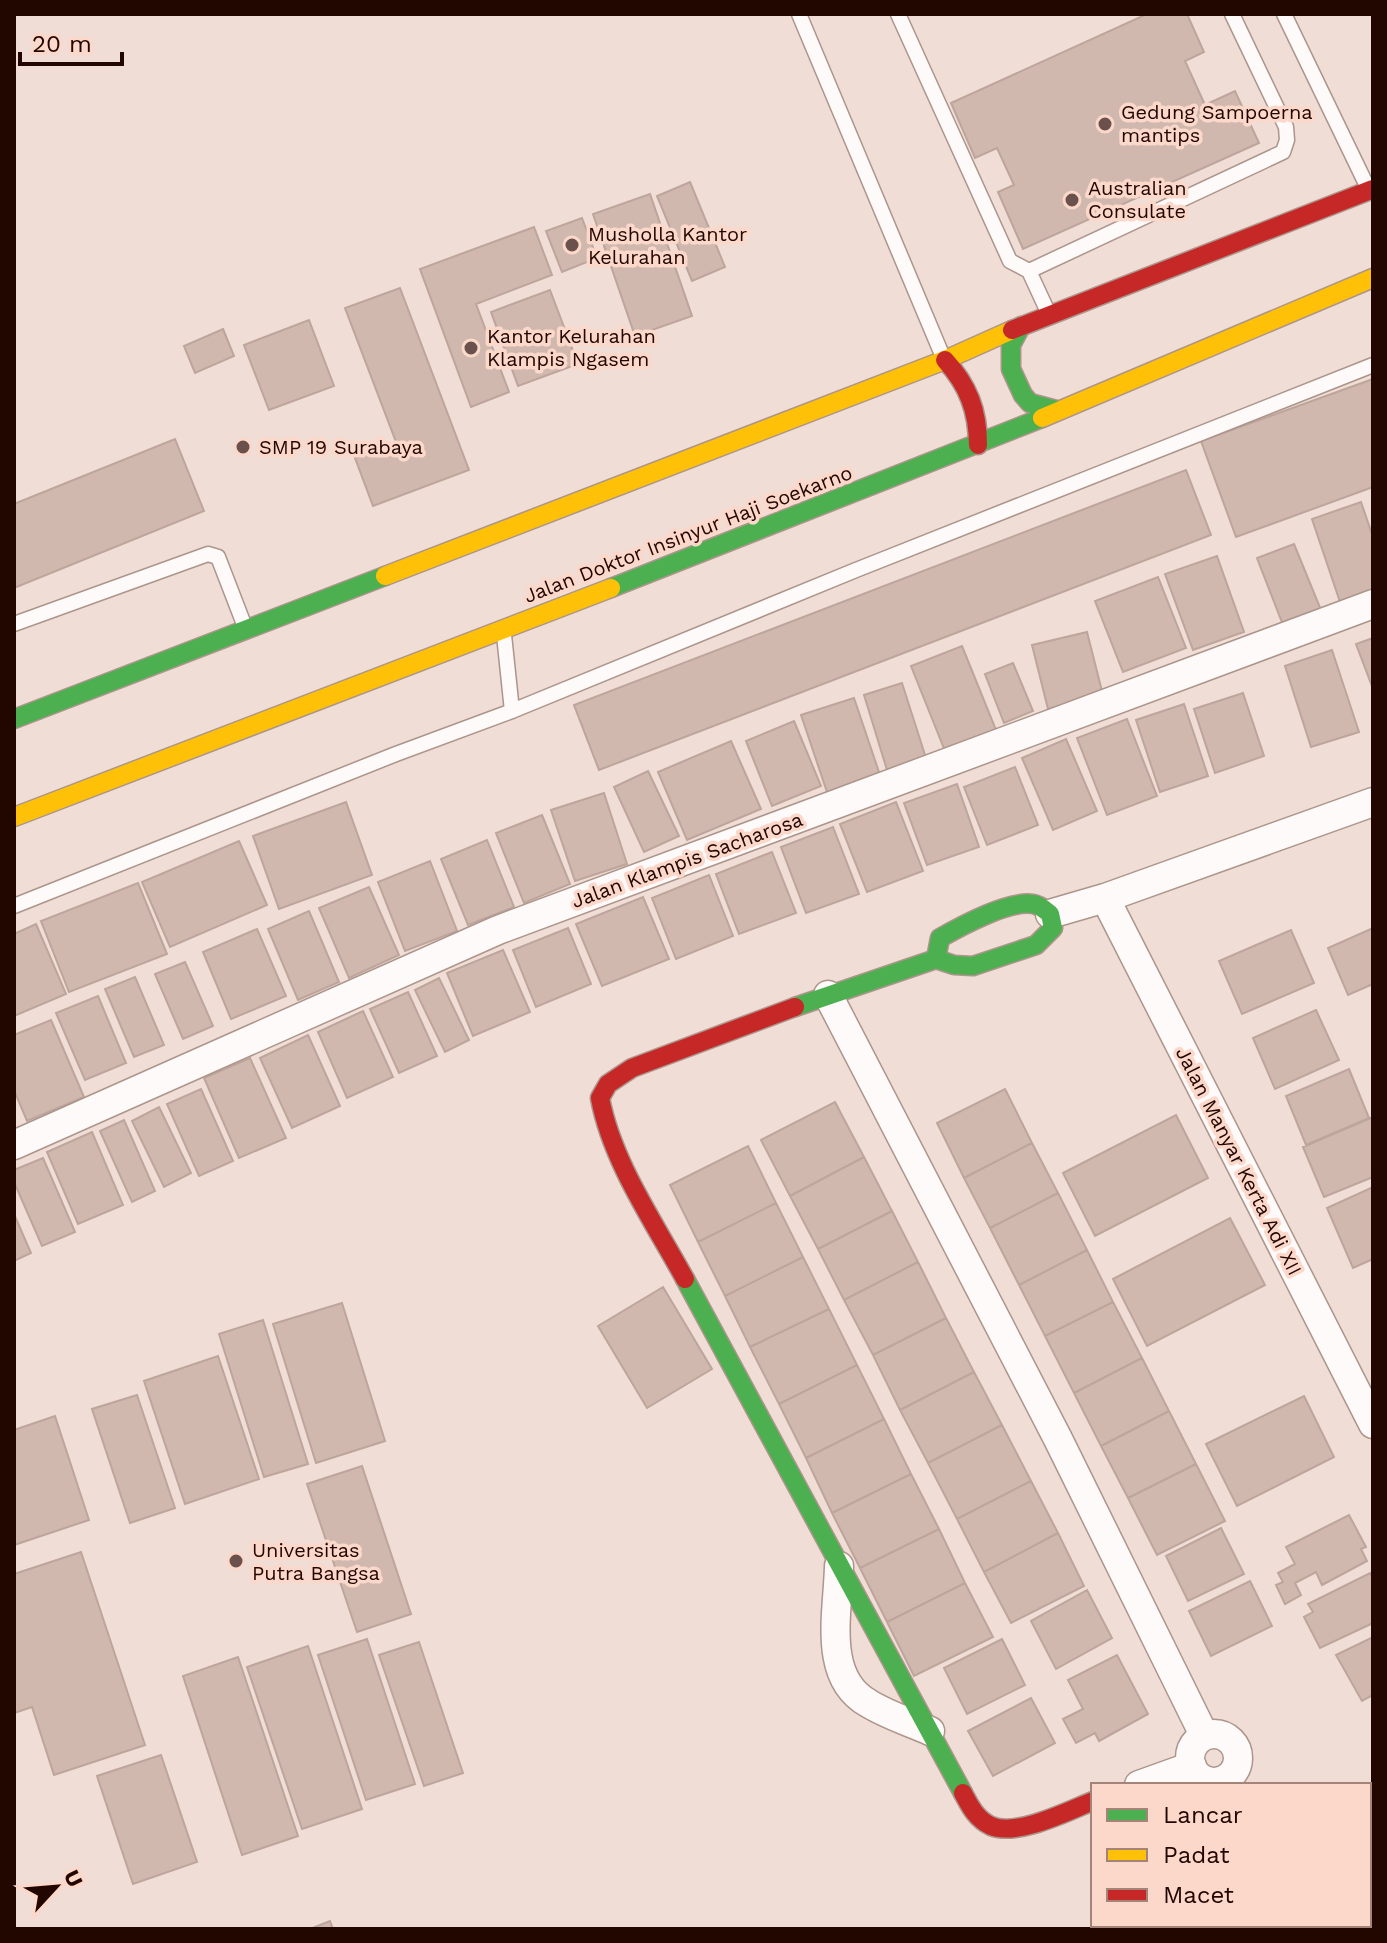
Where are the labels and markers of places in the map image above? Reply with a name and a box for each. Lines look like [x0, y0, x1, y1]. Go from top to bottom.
place label: Gedung Sampoerna mantips [1121, 100, 1313, 147]
marker: Gedung Sampoerna mantips [1096, 115, 1114, 133]
place label: Australian Consulate [1088, 176, 1187, 223]
marker: Australian Consulate [1063, 191, 1081, 209]
place label: Musholla Kantor Kelurahan [588, 222, 747, 269]
marker: Musholla Kantor Kelurahan [563, 236, 581, 254]
place label: Kantor Kelurahan Klampis Ngasem [487, 324, 656, 371]
marker: Kantor Kelurahan Klampis Ngasem [462, 339, 480, 357]
place label: SMP 19 Surabaya [259, 435, 423, 459]
marker: SMP 19 Surabaya [234, 438, 252, 456]
place label: Universitas Putra Bangsa [252, 1538, 380, 1585]
marker: Universitas Putra Bangsa [227, 1552, 245, 1570]

